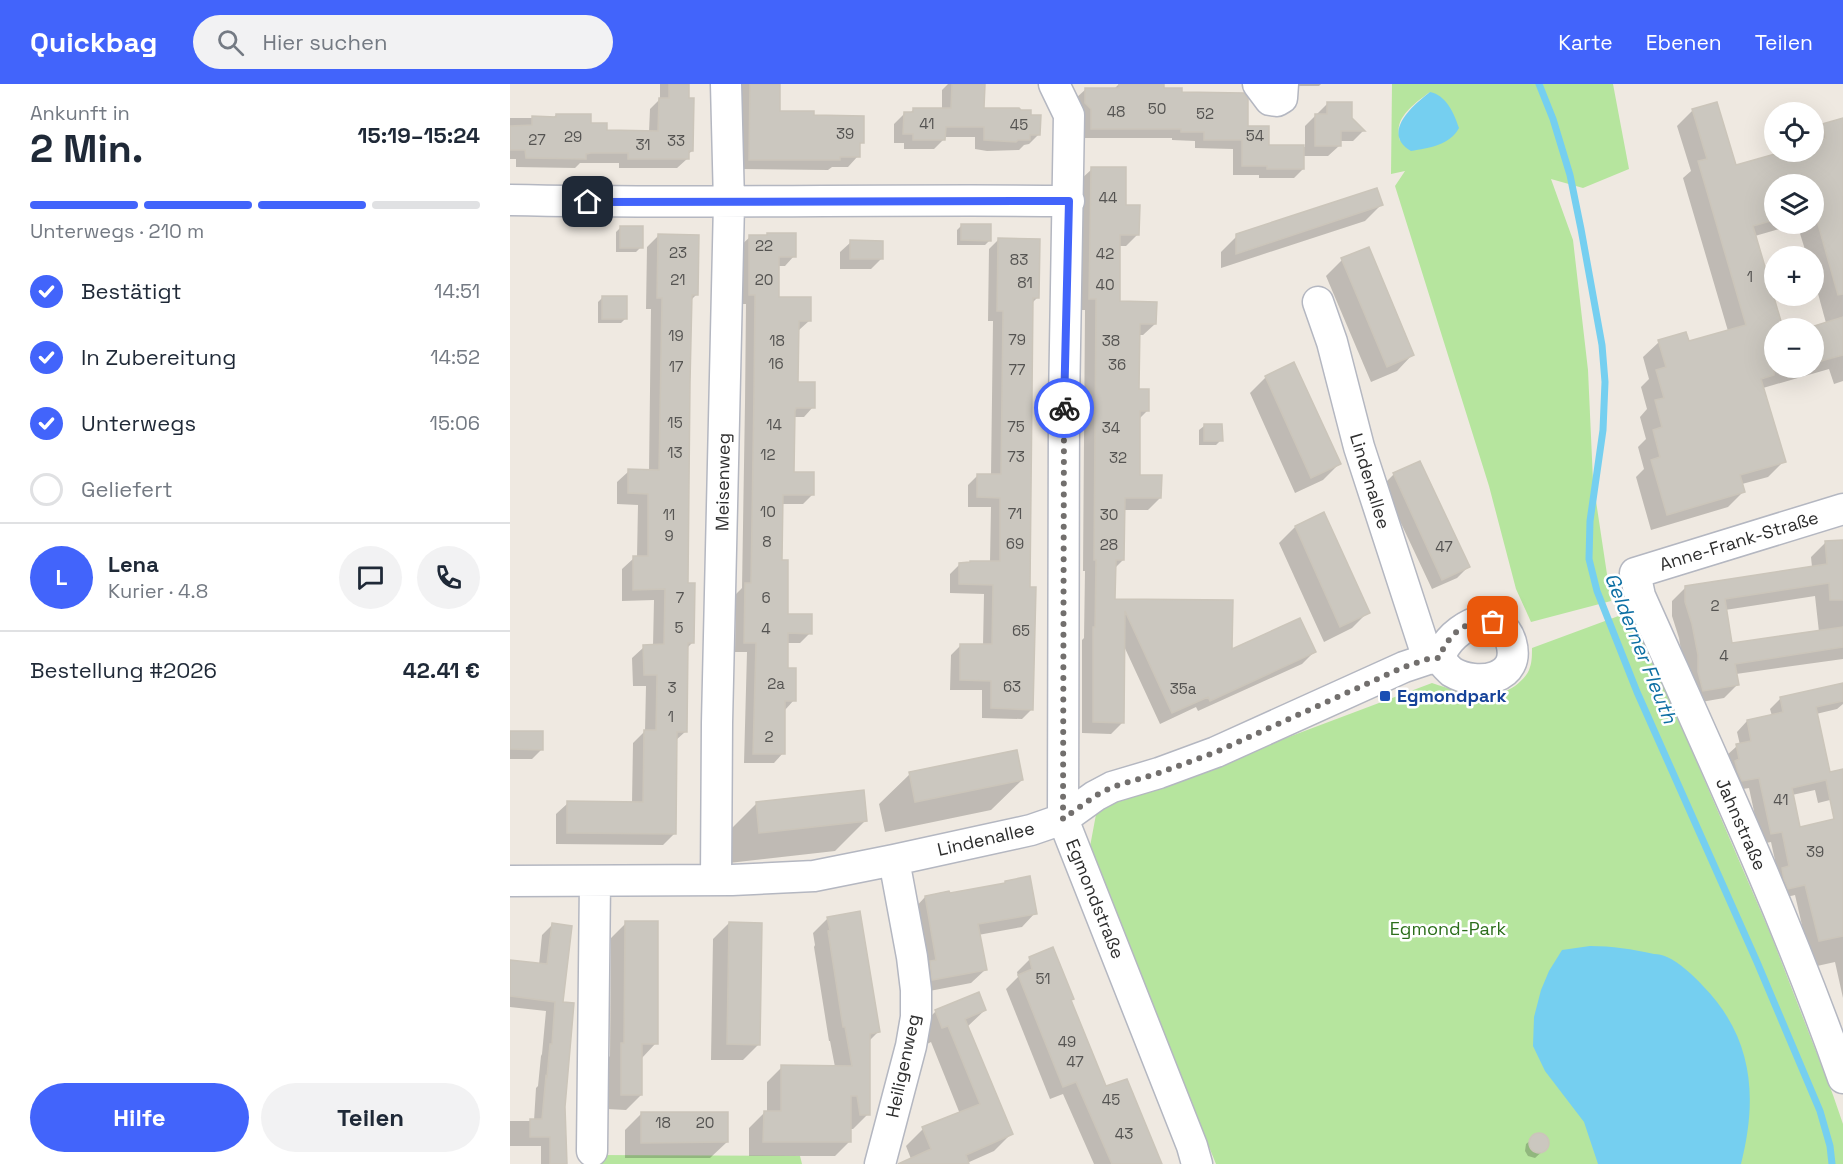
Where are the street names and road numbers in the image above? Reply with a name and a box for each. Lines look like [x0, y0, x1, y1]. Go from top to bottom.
street label: Lindenallee [1345, 430, 1396, 532]
street label: Meisenweg [710, 433, 735, 531]
street label: Anne-Frank-Straße [1656, 505, 1821, 576]
street label: Jahnstraße [1711, 774, 1772, 874]
street label: Lindenallee [935, 816, 1037, 861]
street label: Egmondstraße [1061, 835, 1130, 962]
street label: Heiligenweg [880, 1012, 925, 1120]

